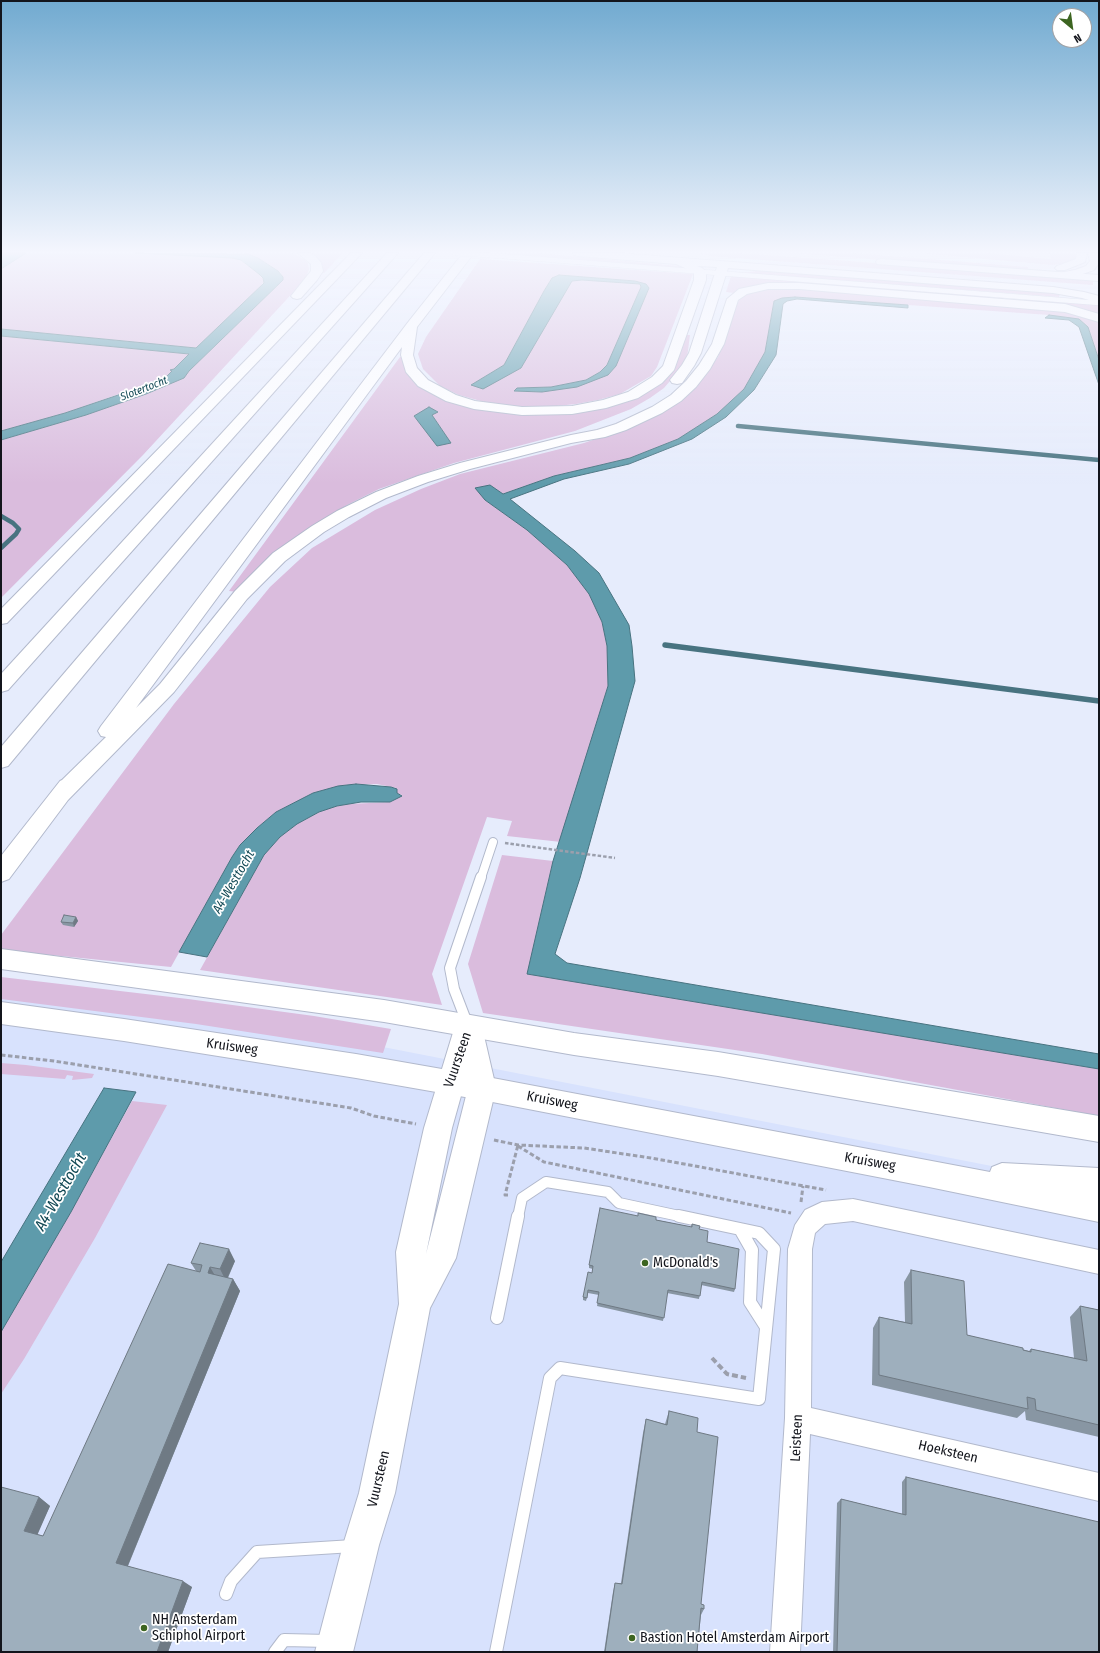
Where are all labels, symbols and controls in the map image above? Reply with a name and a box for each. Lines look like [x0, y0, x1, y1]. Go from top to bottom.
north arrow [1052, 8, 1092, 48]
text: N [1072, 31, 1084, 45]
water label: Slotertocht [119, 374, 169, 404]
water label: A4-Westtocht [210, 848, 258, 916]
street label: Vuursteen [441, 1030, 475, 1090]
street label: Kruisweg [205, 1035, 259, 1059]
street label: Kruisweg [525, 1088, 579, 1114]
street label: Kruisweg [843, 1149, 897, 1175]
water label: A4-Westtocht [31, 1150, 91, 1234]
place label: McDonald's [653, 1255, 718, 1271]
marker: McDonald's [640, 1258, 650, 1268]
street label: Leisteen [787, 1414, 807, 1462]
street label: Hoeksteen [917, 1437, 979, 1467]
street label: Vuursteen [364, 1449, 394, 1509]
place label: NH Amsterdam Schiphol Airport [152, 1612, 245, 1644]
marker: NH Amsterdam Schiphol Airport [139, 1623, 149, 1633]
place label: Bastion Hotel Amsterdam Airport [640, 1630, 829, 1646]
marker: Bastion Hotel Amsterdam Airport [627, 1633, 637, 1643]

